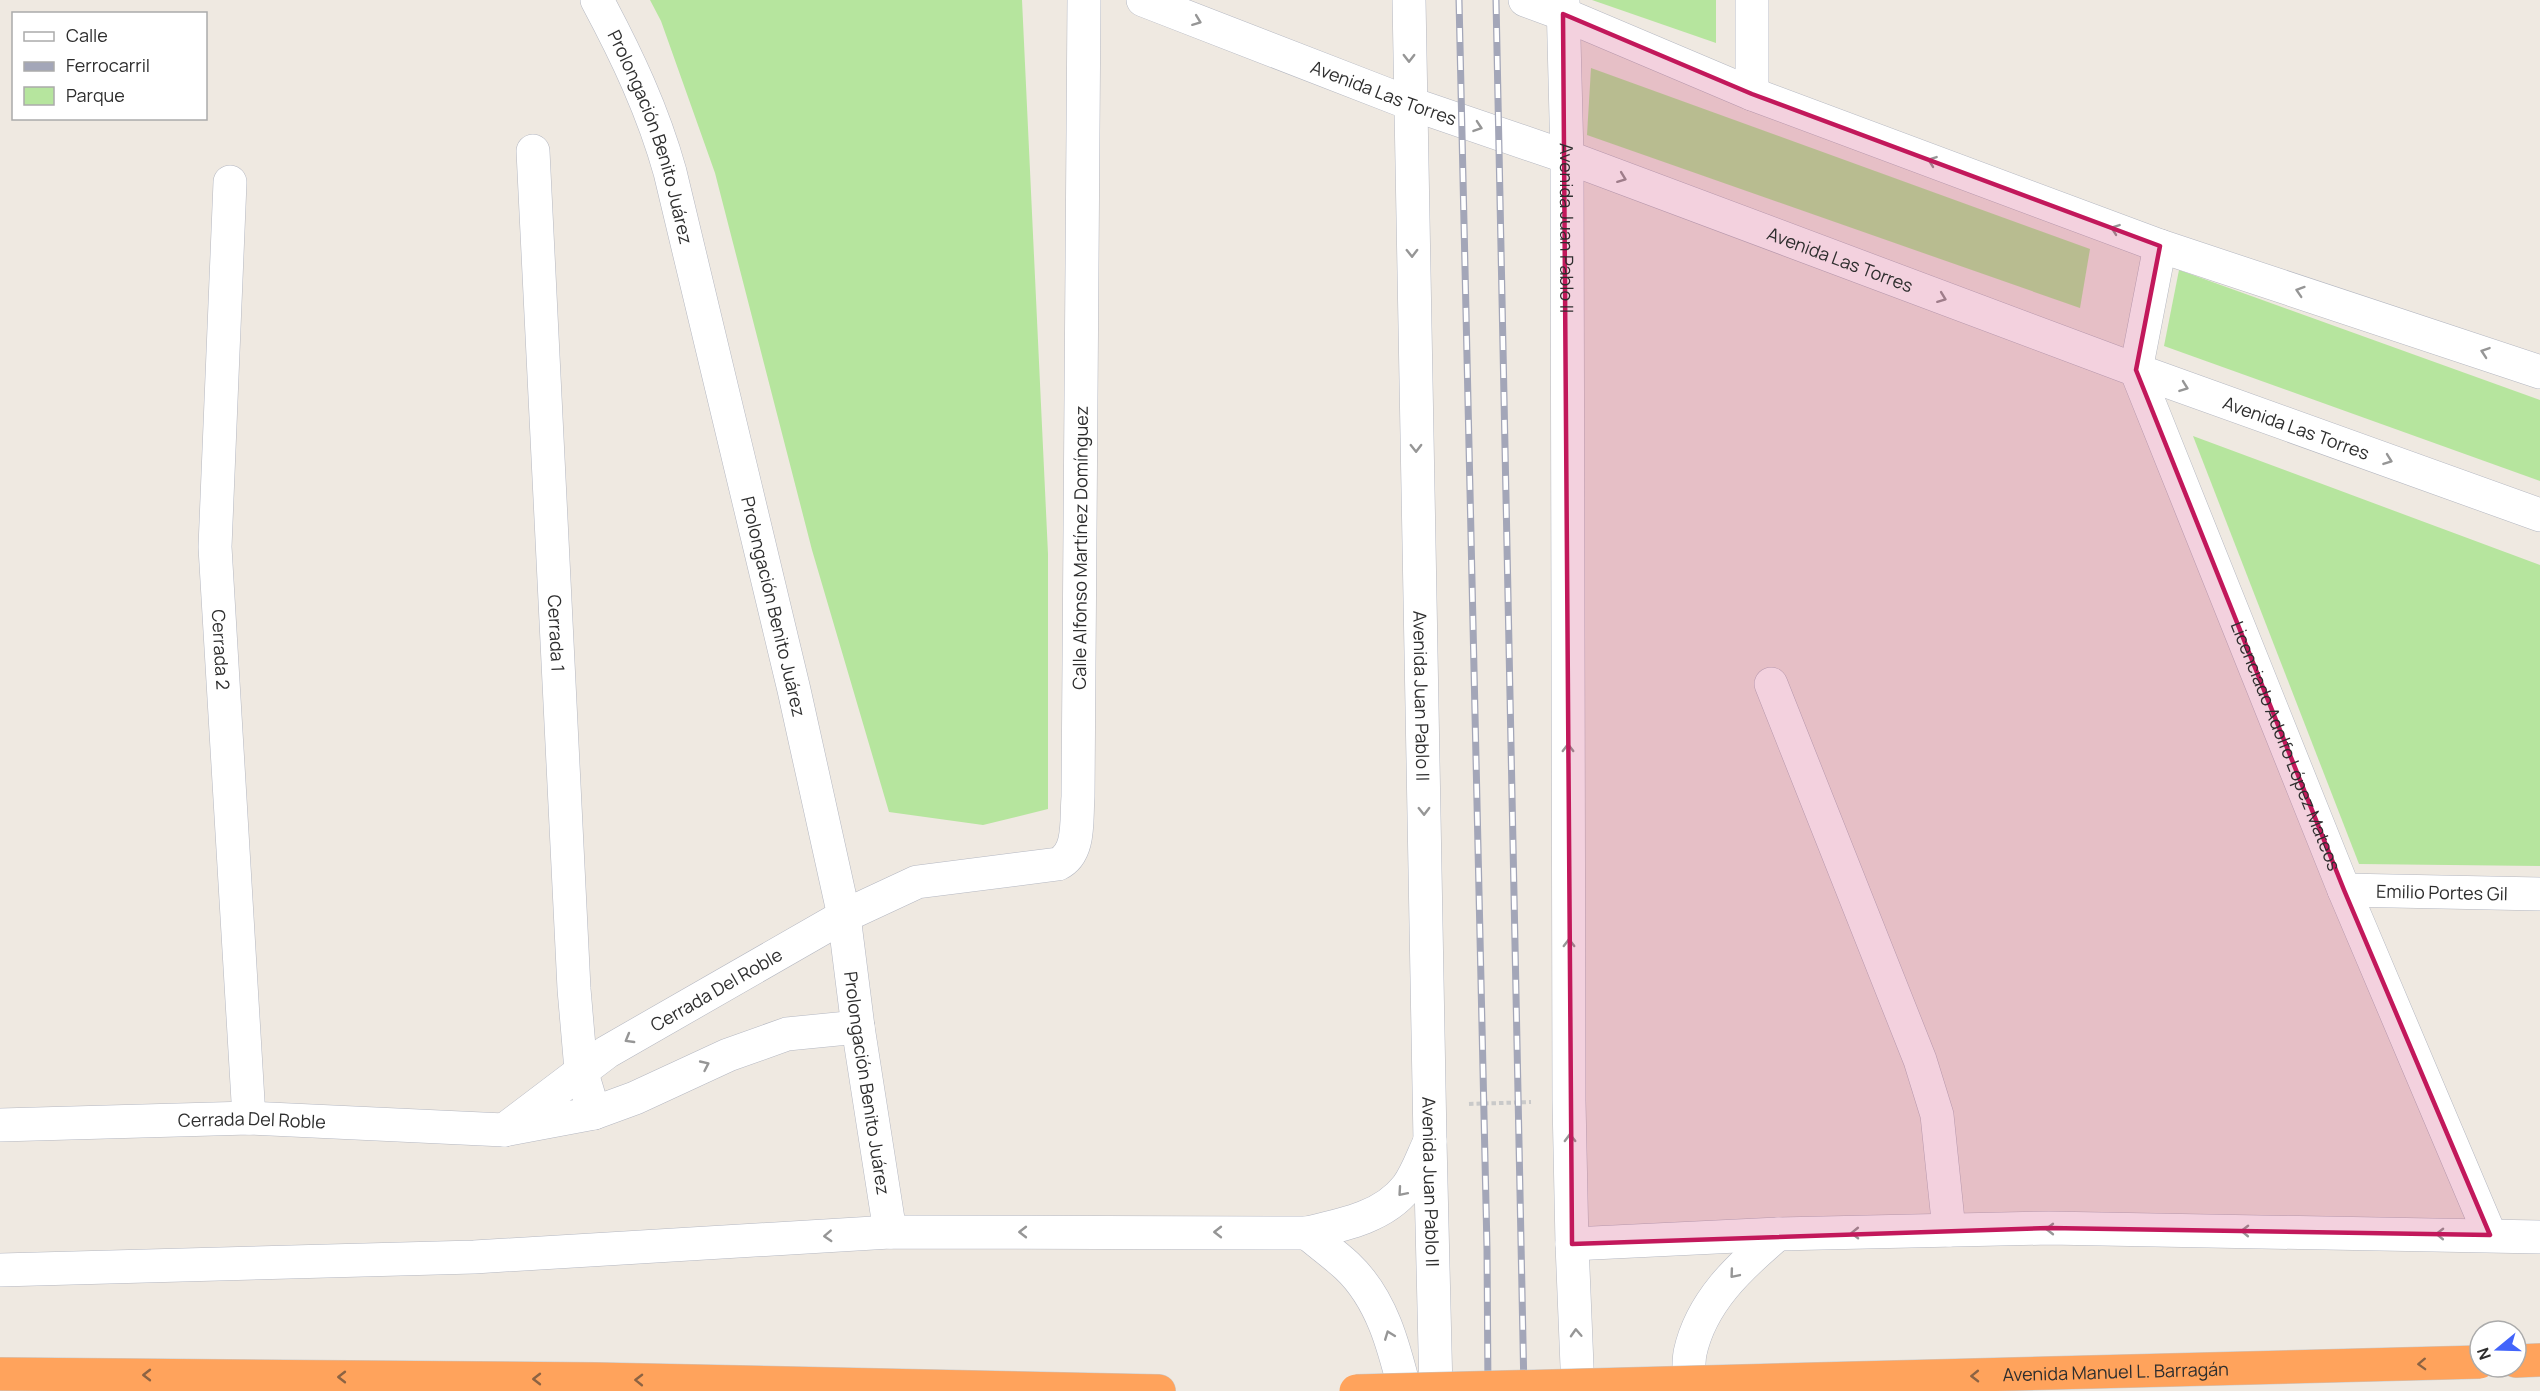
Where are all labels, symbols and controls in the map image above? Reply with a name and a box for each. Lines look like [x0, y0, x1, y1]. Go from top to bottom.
legend [12, 12, 207, 120]
one-way arrow [1191, 14, 1202, 26]
text: Calle [66, 23, 108, 47]
street label: Prolongación Benito Juárez [603, 26, 699, 246]
text: Ferrocarril [66, 53, 150, 77]
street label: Avenida Las Torres [1307, 54, 1460, 130]
one-way arrow [1403, 54, 1415, 63]
text: Parque [66, 83, 125, 107]
one-way arrow [1472, 120, 1483, 133]
street label: Avenida Juan Pablo II [1555, 143, 1579, 313]
one-way arrow [1927, 155, 1938, 168]
one-way arrow [1616, 171, 1627, 183]
street label: Avenida Las Torres [1764, 221, 1917, 298]
one-way arrow [2110, 223, 2121, 236]
one-way arrow [1406, 249, 1419, 258]
one-way arrow [2295, 286, 2306, 298]
one-way arrow [1936, 290, 1947, 303]
one-way arrow [2480, 347, 2491, 360]
one-way arrow [2178, 380, 2189, 393]
street label: Avenida Las Torres [2220, 390, 2373, 465]
street label: Calle Alfonso Martínez Domínguez [1067, 406, 1093, 690]
one-way arrow [1410, 444, 1423, 453]
one-way arrow [2382, 453, 2392, 466]
street label: Prolongación Benito Juárez [736, 494, 812, 719]
street label: Cerrada 1 [543, 594, 570, 673]
street label: Cerrada 2 [207, 609, 235, 690]
street label: Avenida Juan Pablo II [1408, 611, 1435, 781]
street label: Licenciado Adolfo López Mateos [2226, 617, 2347, 874]
one-way arrow [1562, 743, 1574, 752]
one-way arrow [1417, 807, 1430, 816]
street label: Emilio Portes Gil [2376, 879, 2508, 905]
one-way arrow [1563, 938, 1575, 947]
street label: Cerrada Del Roble [646, 942, 786, 1037]
street label: Prolongación Benito Juárez [839, 970, 896, 1196]
one-way arrow [625, 1032, 635, 1043]
one-way arrow [699, 1061, 710, 1073]
street label: Avenida Juan Pablo II [1417, 1096, 1445, 1267]
street label: Cerrada Del Roble [177, 1106, 326, 1134]
one-way arrow [1564, 1133, 1576, 1142]
one-way arrow [1398, 1185, 1409, 1196]
one-way arrow [2045, 1223, 2054, 1235]
one-way arrow [2240, 1225, 2249, 1238]
one-way arrow [1018, 1226, 1027, 1238]
one-way arrow [1213, 1226, 1222, 1238]
one-way arrow [1850, 1226, 1859, 1239]
one-way arrow [2435, 1228, 2444, 1241]
one-way arrow [823, 1229, 832, 1242]
one-way arrow [1731, 1267, 1742, 1278]
north arrow [2468, 1319, 2528, 1379]
one-way arrow [1569, 1328, 1582, 1337]
one-way arrow [1384, 1330, 1396, 1341]
text: N [2472, 1345, 2496, 1363]
street label: Avenida Manuel L. Barragán [2002, 1356, 2229, 1386]
one-way arrow [2417, 1357, 2426, 1370]
one-way arrow [143, 1369, 152, 1381]
one-way arrow [1970, 1369, 1979, 1382]
one-way arrow [338, 1371, 347, 1383]
one-way arrow [533, 1372, 542, 1385]
one-way arrow [634, 1374, 643, 1386]

